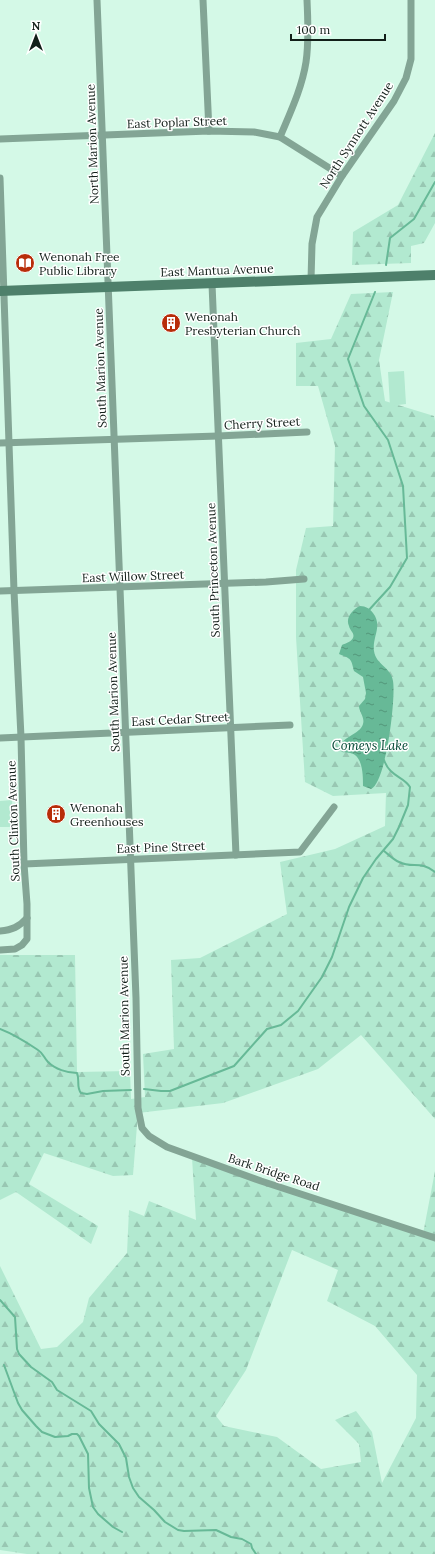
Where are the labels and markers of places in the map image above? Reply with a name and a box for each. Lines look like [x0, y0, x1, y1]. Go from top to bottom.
place label: Wenonah Free Public Library [39, 249, 120, 278]
library icon: Wenonah Free Public Library [14, 252, 36, 274]
place label: Wenonah Presbyterian Church [185, 309, 301, 338]
building icon: Wenonah Presbyterian Church [160, 312, 182, 334]
place label: Wenonah Greenhouses [70, 800, 144, 829]
building icon: Wenonah Greenhouses [45, 803, 67, 825]

